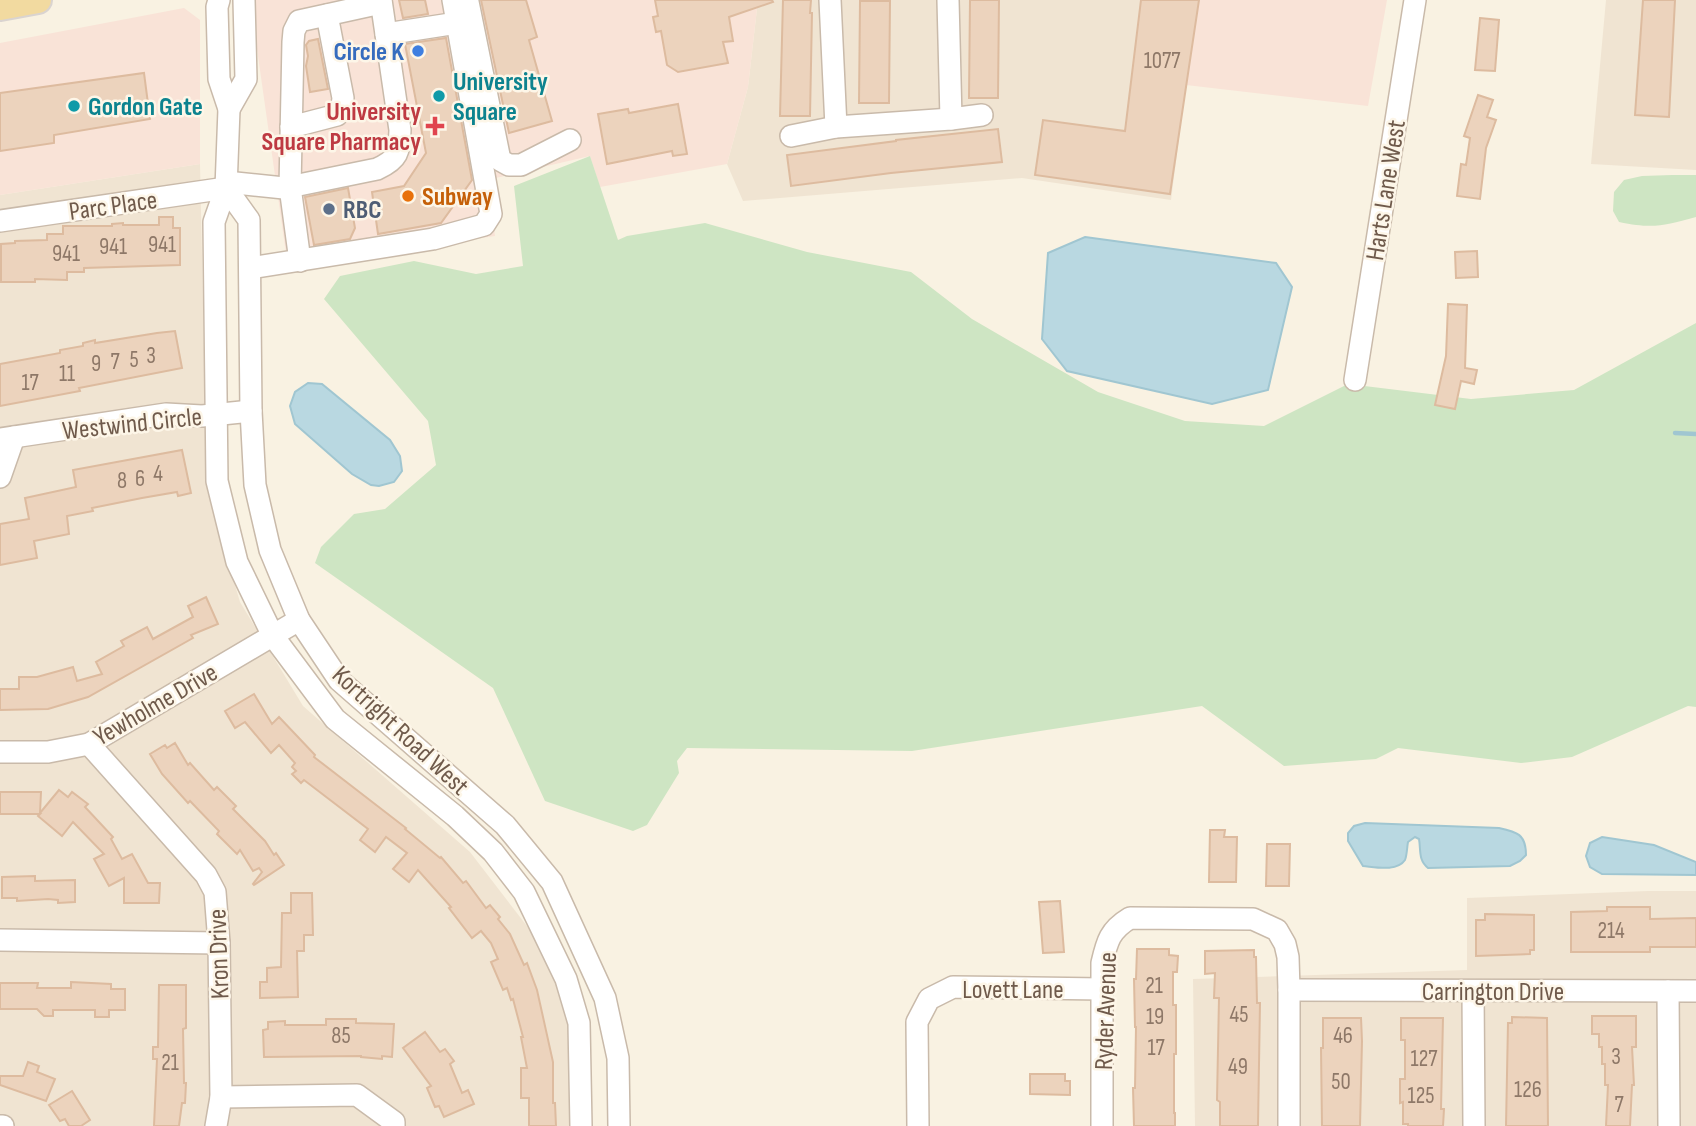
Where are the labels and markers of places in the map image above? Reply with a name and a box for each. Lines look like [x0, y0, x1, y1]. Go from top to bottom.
place label: Circle K [333, 37, 404, 68]
marker: Circle K [410, 43, 426, 59]
place label: University Square [453, 67, 548, 128]
marker: University Square [431, 88, 447, 104]
place label: Gordon Gate [88, 92, 203, 123]
place label: University Square Pharmacy [262, 97, 421, 158]
marker: Gordon Gate [66, 98, 82, 114]
marker: University Square Pharmacy [427, 118, 443, 134]
place label: Subway [422, 182, 493, 213]
marker: Subway [400, 188, 416, 204]
place label: RBC [343, 195, 382, 226]
marker: RBC [321, 201, 337, 217]

